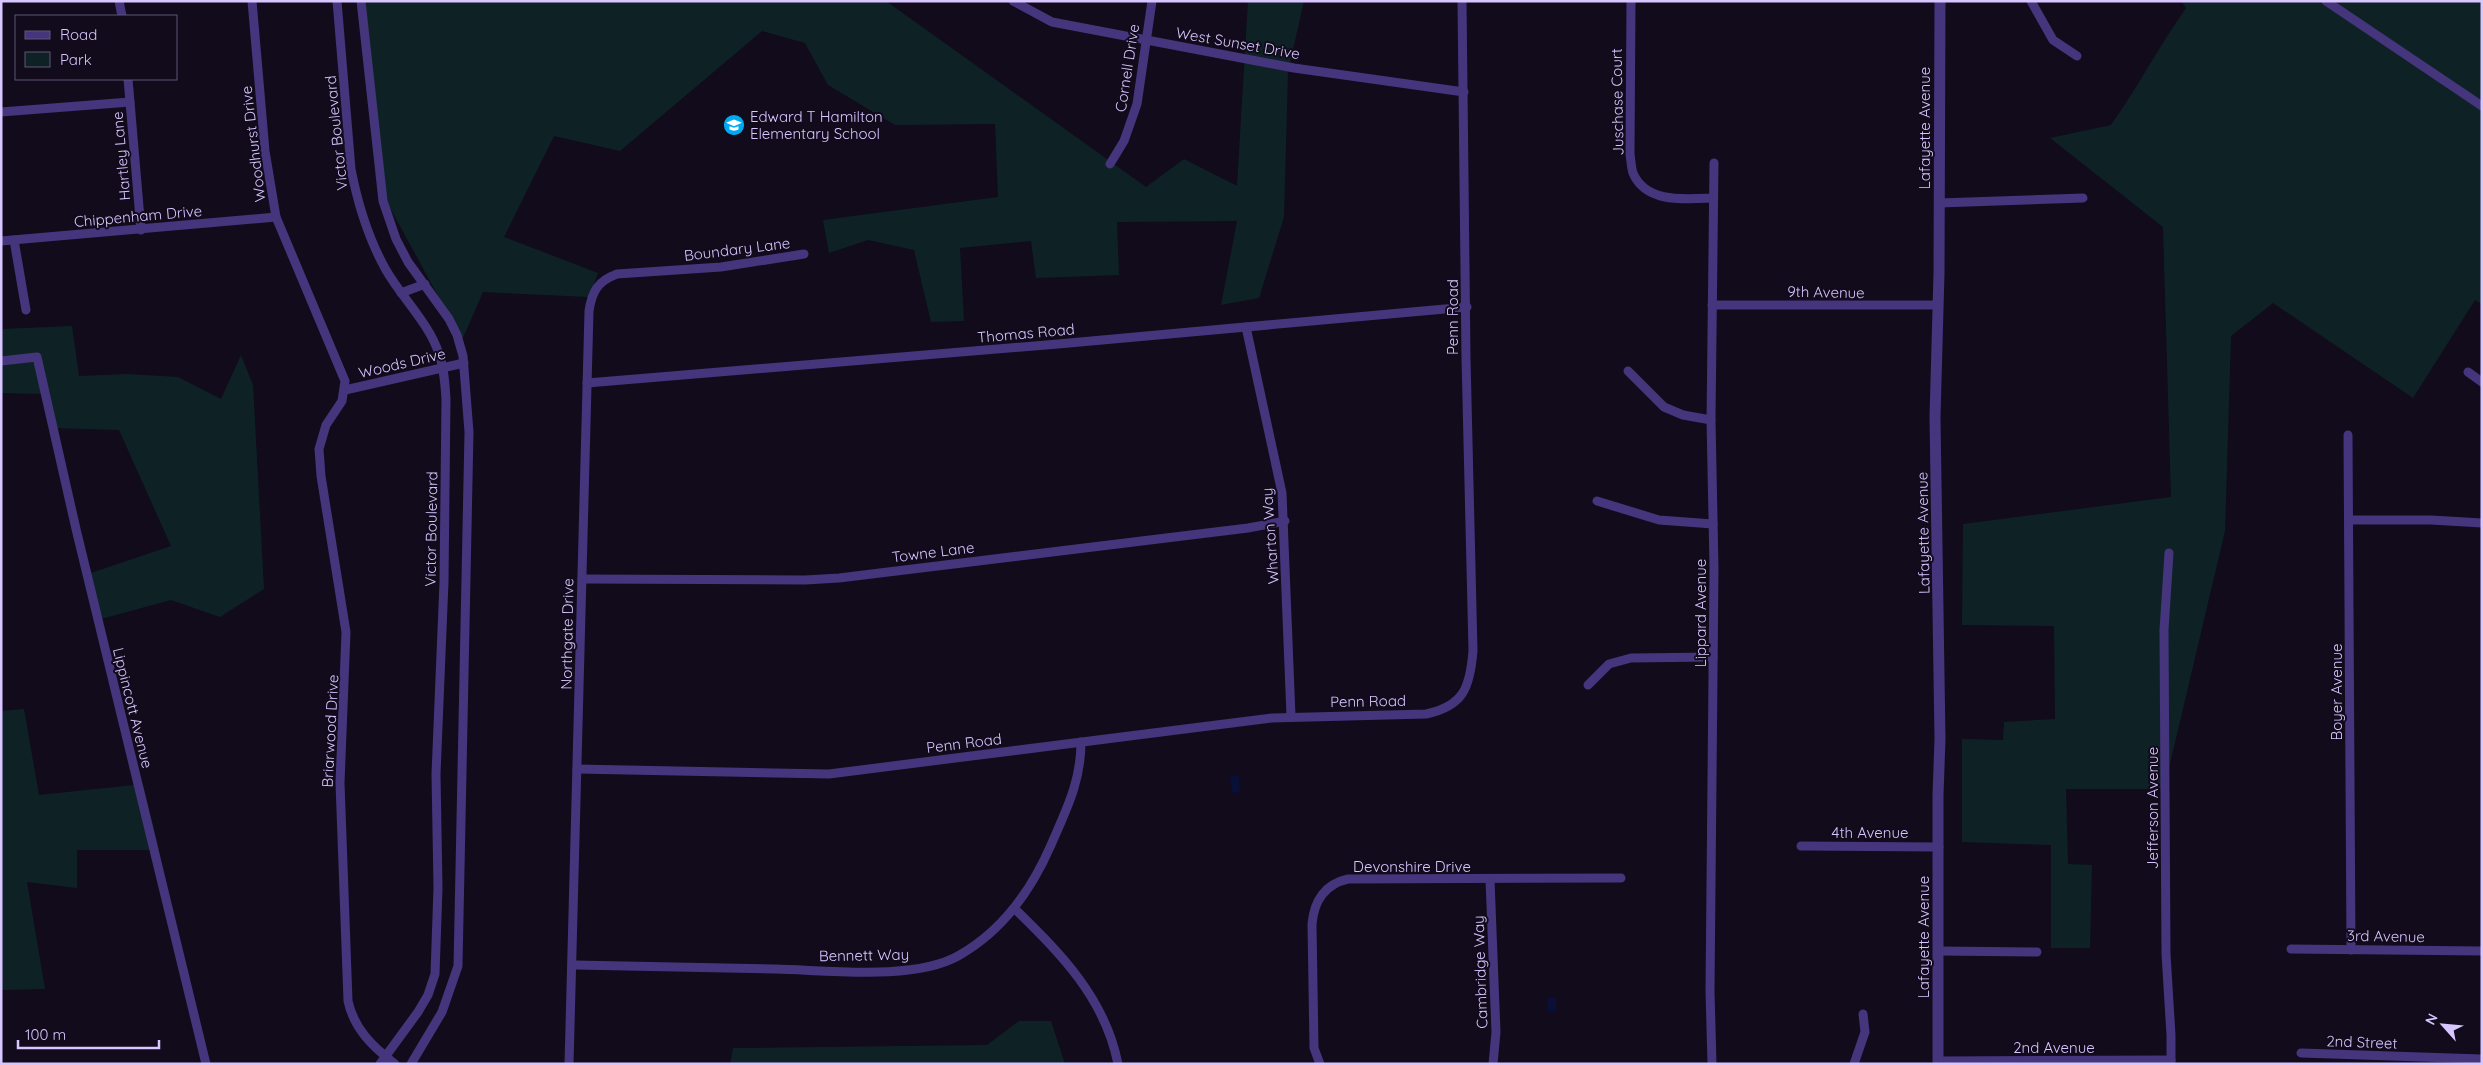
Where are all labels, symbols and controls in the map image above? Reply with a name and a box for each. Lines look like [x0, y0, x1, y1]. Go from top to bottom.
legend [15, 15, 178, 80]
street label: Cornell Drive [1111, 23, 1143, 113]
street label: West Sunset Drive [1175, 23, 1301, 63]
text: Road [60, 25, 97, 44]
street label: Juschase Court [1607, 48, 1627, 156]
text: Park [60, 50, 92, 69]
street label: Lafayette Avenue [1915, 67, 1934, 189]
street label: Victor Boulevard [321, 75, 351, 191]
street label: Woodhurst Drive [236, 85, 270, 203]
place label: Edward T Hamilton Elementary School [750, 107, 883, 143]
street label: Hartley Lane [108, 111, 134, 201]
school or university icon: Edward T Hamilton Elementary School [722, 113, 746, 137]
street label: Chippenham Drive [73, 201, 203, 231]
street label: Boundary Lane [683, 233, 791, 265]
street label: Penn Road [1443, 279, 1462, 355]
street label: 9th Avenue [1787, 282, 1865, 302]
street label: Thomas Road [976, 319, 1076, 347]
street label: Woods Drive [357, 344, 447, 382]
street label: Victor Boulevard [420, 471, 442, 587]
street label: Lafayette Avenue [1912, 472, 1934, 594]
street label: Wharton Way [1257, 487, 1283, 585]
street label: Towne Lane [891, 538, 975, 566]
street label: Lippard Avenue [1691, 559, 1710, 667]
street label: Northgate Drive [557, 578, 577, 690]
street label: Boyer Avenue [2327, 644, 2346, 740]
street label: Lippincott Avenue [109, 646, 157, 770]
street label: Briarwood Drive [318, 674, 342, 788]
street label: Penn Road [1330, 691, 1406, 711]
street label: Penn Road [925, 729, 1003, 757]
street label: Jefferson Avenue [2143, 747, 2162, 869]
street label: 4th Avenue [1832, 823, 1908, 842]
street label: Devonshire Drive [1353, 857, 1471, 876]
street label: Lafayette Avenue [1914, 876, 1933, 998]
street label: Cambridge Way [1469, 915, 1491, 1029]
street label: 3rd Avenue [2347, 926, 2425, 946]
street label: Bennett Way [819, 945, 909, 965]
north arrow [2418, 1000, 2468, 1050]
text: N [2421, 1010, 2442, 1028]
scale bar [18, 1018, 159, 1050]
text: 100 m [25, 1025, 66, 1044]
street label: 2nd Street [2326, 1031, 2398, 1053]
street label: 2nd Avenue [2013, 1038, 2095, 1057]

